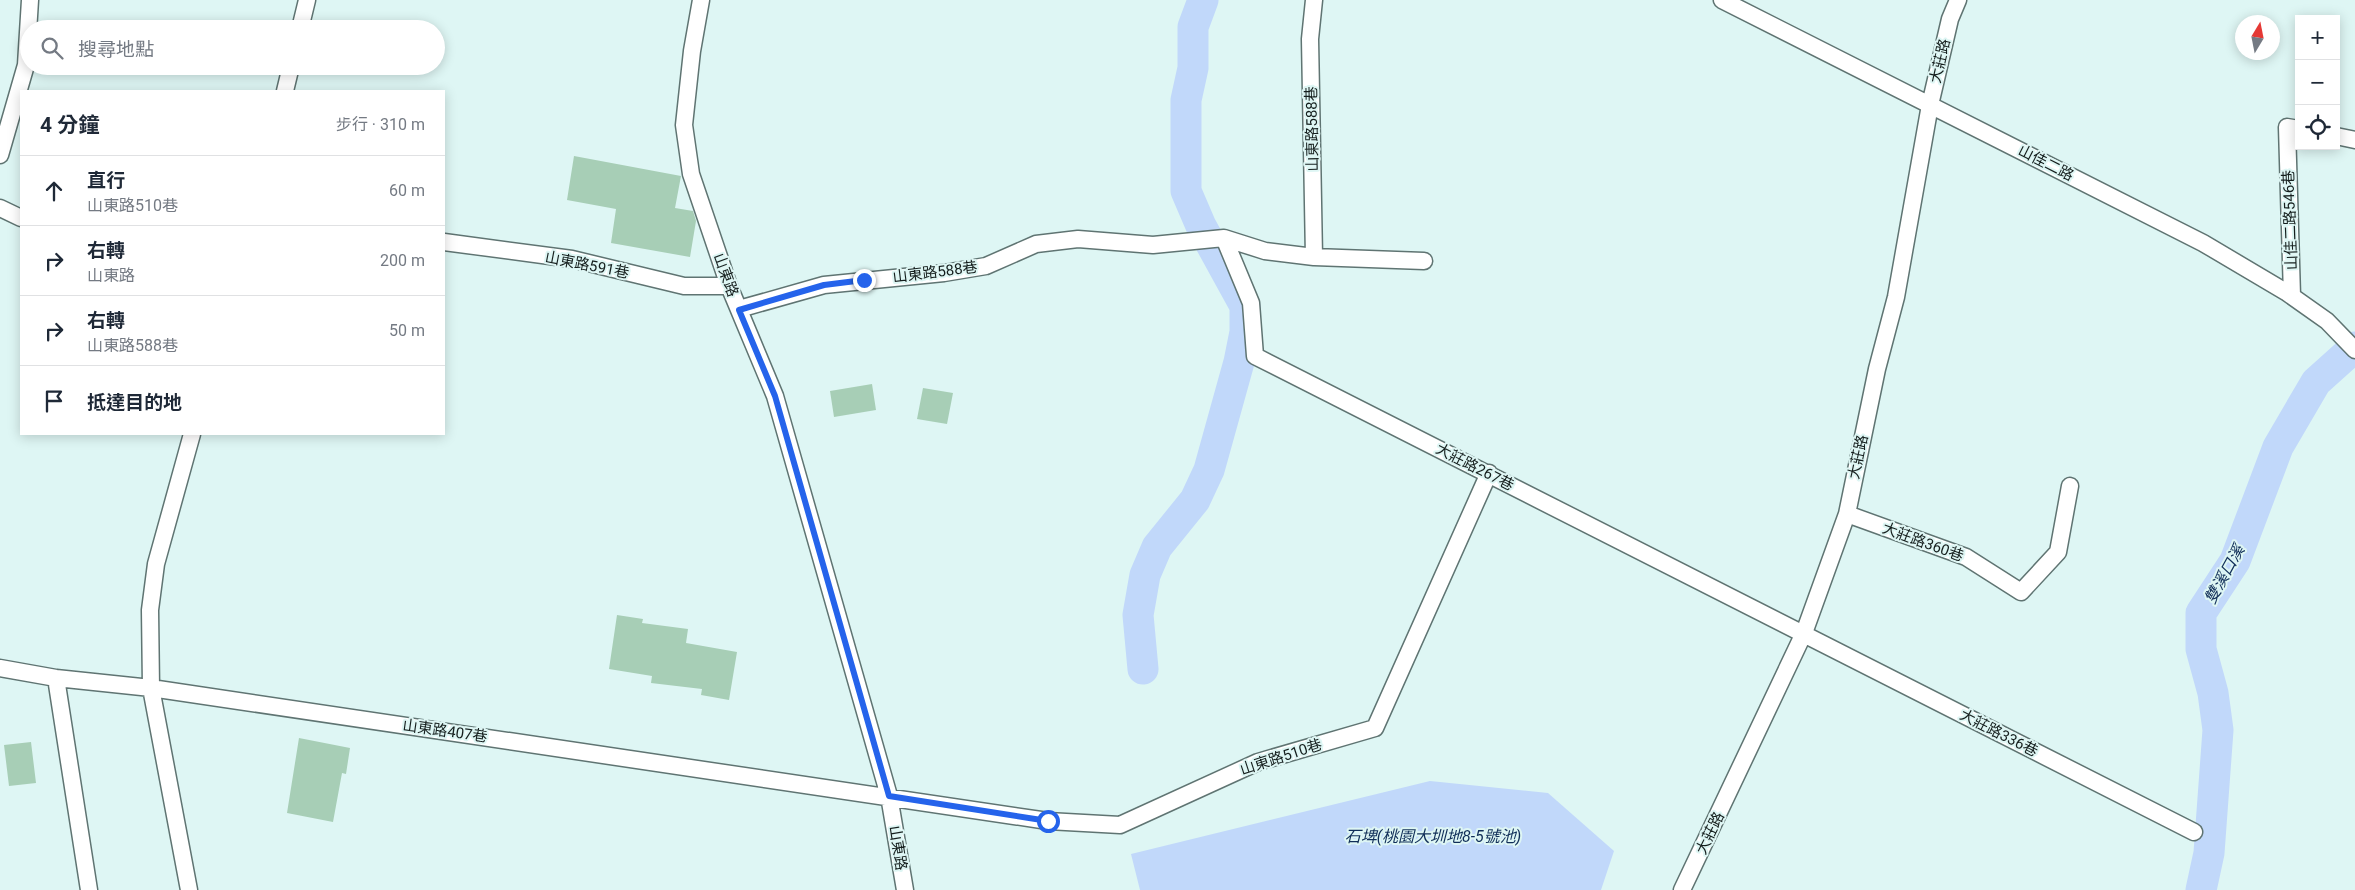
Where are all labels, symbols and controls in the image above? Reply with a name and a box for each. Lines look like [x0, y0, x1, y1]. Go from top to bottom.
north arrow [2235, 15, 2280, 60]
map controls [2295, 15, 2340, 150]
button: + [2295, 15, 2340, 60]
search box [20, 20, 445, 75]
icon: search [38, 34, 66, 62]
street label: 大莊路 [1926, 37, 1954, 85]
text: 搜尋地點 [78, 38, 154, 61]
button: − [2295, 60, 2340, 105]
street label: 山東路588巷 [1302, 86, 1322, 172]
button: locate [2295, 105, 2340, 150]
text: 4 分鐘 [40, 113, 99, 137]
text: 步行 · 310 m [336, 115, 425, 134]
street label: 山佳二路 [2015, 141, 2077, 185]
text: 直行 [87, 169, 125, 192]
street label: 山佳二路546巷 [2279, 170, 2301, 270]
icon: ahead [40, 177, 68, 205]
text: 60 m [389, 181, 425, 200]
text: 山東路510巷 [87, 196, 178, 215]
text: 右轉 [87, 239, 125, 262]
icon: right [40, 247, 68, 275]
street label: 山東路591巷 [543, 248, 631, 282]
text: 200 m [380, 251, 425, 270]
street label: 山東路 [710, 251, 742, 299]
street label: 山東路588巷 [892, 258, 978, 286]
text: 山東路 [87, 266, 135, 285]
route end [853, 269, 876, 292]
text: 右轉 [87, 309, 125, 332]
icon: right [40, 317, 68, 345]
text: 50 m [389, 321, 425, 340]
text: 山東路588巷 [87, 336, 178, 355]
icon: arrive [40, 387, 68, 415]
text: 抵達目的地 [87, 391, 182, 414]
street label: 大莊路 [1845, 433, 1871, 481]
street label: 大莊路267巷 [1433, 440, 1517, 494]
street label: 大莊路360巷 [1880, 519, 1966, 565]
water label: 雙溪口溪 [2201, 540, 2249, 607]
street label: 大莊路336巷 [1957, 706, 2041, 760]
street label: 山東路407巷 [402, 716, 488, 746]
street label: 山東路510巷 [1238, 735, 1324, 779]
street label: 大莊路 [1692, 809, 1728, 857]
route start [1037, 810, 1060, 833]
street label: 山東路 [886, 824, 910, 872]
water label: 石埤(桃園大圳地8-5號池) [1345, 827, 1521, 846]

